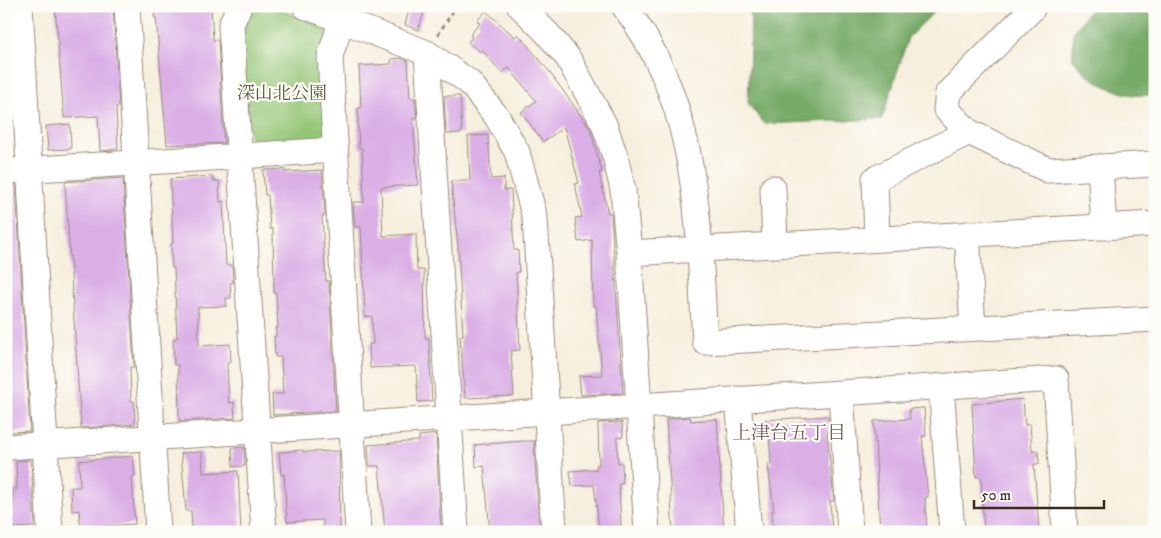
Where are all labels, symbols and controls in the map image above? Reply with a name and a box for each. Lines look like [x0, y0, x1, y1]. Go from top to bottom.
park label: 深山北公園 [237, 83, 327, 105]
district label: 上津台五丁目 [732, 422, 846, 445]
scale bar [974, 478, 1104, 510]
text: 50 m [981, 486, 1011, 505]

